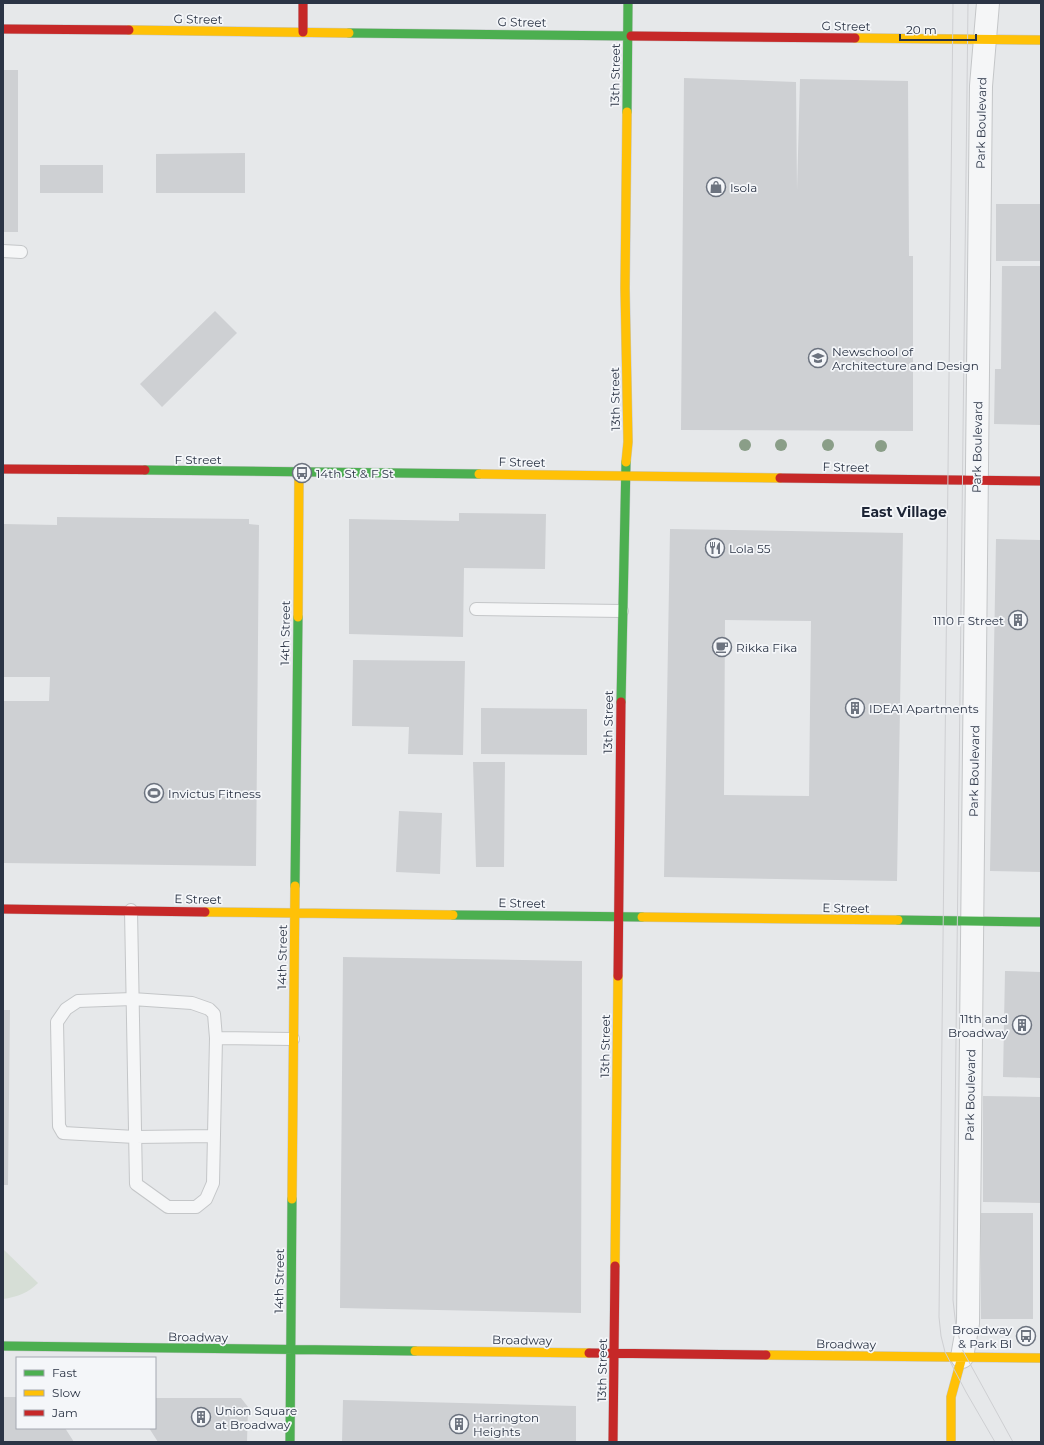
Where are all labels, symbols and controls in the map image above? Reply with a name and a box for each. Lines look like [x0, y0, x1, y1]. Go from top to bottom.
street label: G Street [174, 11, 223, 27]
street label: G Street [498, 14, 547, 30]
scale bar [900, 16, 976, 42]
street label: G Street [822, 18, 871, 34]
text: 20 m [906, 22, 937, 37]
street label: 13th Street [607, 43, 623, 107]
street label: Park Boulevard [973, 77, 989, 169]
shop icon: Isola [705, 176, 727, 198]
place label: Isola [730, 180, 757, 195]
place label: Newschool of Architecture and Design [832, 344, 979, 373]
school or university icon: Newschool of Architecture and Design [807, 347, 829, 369]
street label: 13th Street [607, 367, 623, 431]
street label: Park Boulevard [969, 401, 985, 493]
street label: F Street [174, 452, 222, 467]
street label: F Street [498, 454, 546, 470]
street label: F Street [822, 459, 870, 475]
bus stop icon: 14th St & F St [291, 462, 313, 484]
place label: 14th St & F St [316, 466, 394, 481]
district label: East Village [861, 503, 947, 521]
restaurant icon: Lola 55 [704, 537, 726, 559]
place label: Lola 55 [729, 541, 771, 556]
street label: 14th Street [277, 600, 293, 665]
building icon: 1110 F Street [1007, 609, 1029, 631]
place label: 1110 F Street [933, 613, 1004, 628]
cafe icon: Rikka Fika [711, 636, 733, 658]
place label: Rikka Fika [736, 640, 797, 655]
street label: 13th Street [600, 690, 616, 754]
building icon: IDEA1 Apartments [844, 697, 866, 719]
place label: IDEA1 Apartments [869, 701, 979, 716]
street label: Park Boulevard [966, 725, 982, 817]
sports icon: Invictus Fitness [143, 782, 165, 804]
place label: Invictus Fitness [168, 786, 261, 801]
street label: E Street [174, 891, 222, 907]
street label: E Street [498, 895, 546, 911]
street label: E Street [822, 900, 870, 916]
street label: 14th Street [274, 924, 290, 989]
place label: 11th and Broadway [948, 1011, 1008, 1040]
street label: 13th Street [597, 1014, 613, 1078]
building icon: 11th and Broadway [1011, 1014, 1033, 1036]
street label: Park Boulevard [962, 1049, 978, 1141]
street label: 14th Street [271, 1248, 287, 1313]
place label: Broadway & Park Bl [952, 1322, 1012, 1351]
bus stop icon: Broadway & Park Bl [1015, 1325, 1037, 1347]
street label: Broadway [168, 1329, 229, 1345]
street label: Broadway [492, 1332, 553, 1348]
street label: Broadway [816, 1336, 877, 1352]
street label: 13th Street [594, 1338, 610, 1402]
legend [16, 1357, 156, 1429]
text: Fast [52, 1365, 77, 1380]
text: Slow [52, 1385, 81, 1400]
place label: Union Square at Broadway [215, 1403, 297, 1432]
text: Jam [51, 1405, 78, 1420]
building icon: Union Square at Broadway [190, 1406, 212, 1428]
place label: Harrington Heights [473, 1410, 539, 1439]
building icon: Harrington Heights [448, 1413, 470, 1435]

